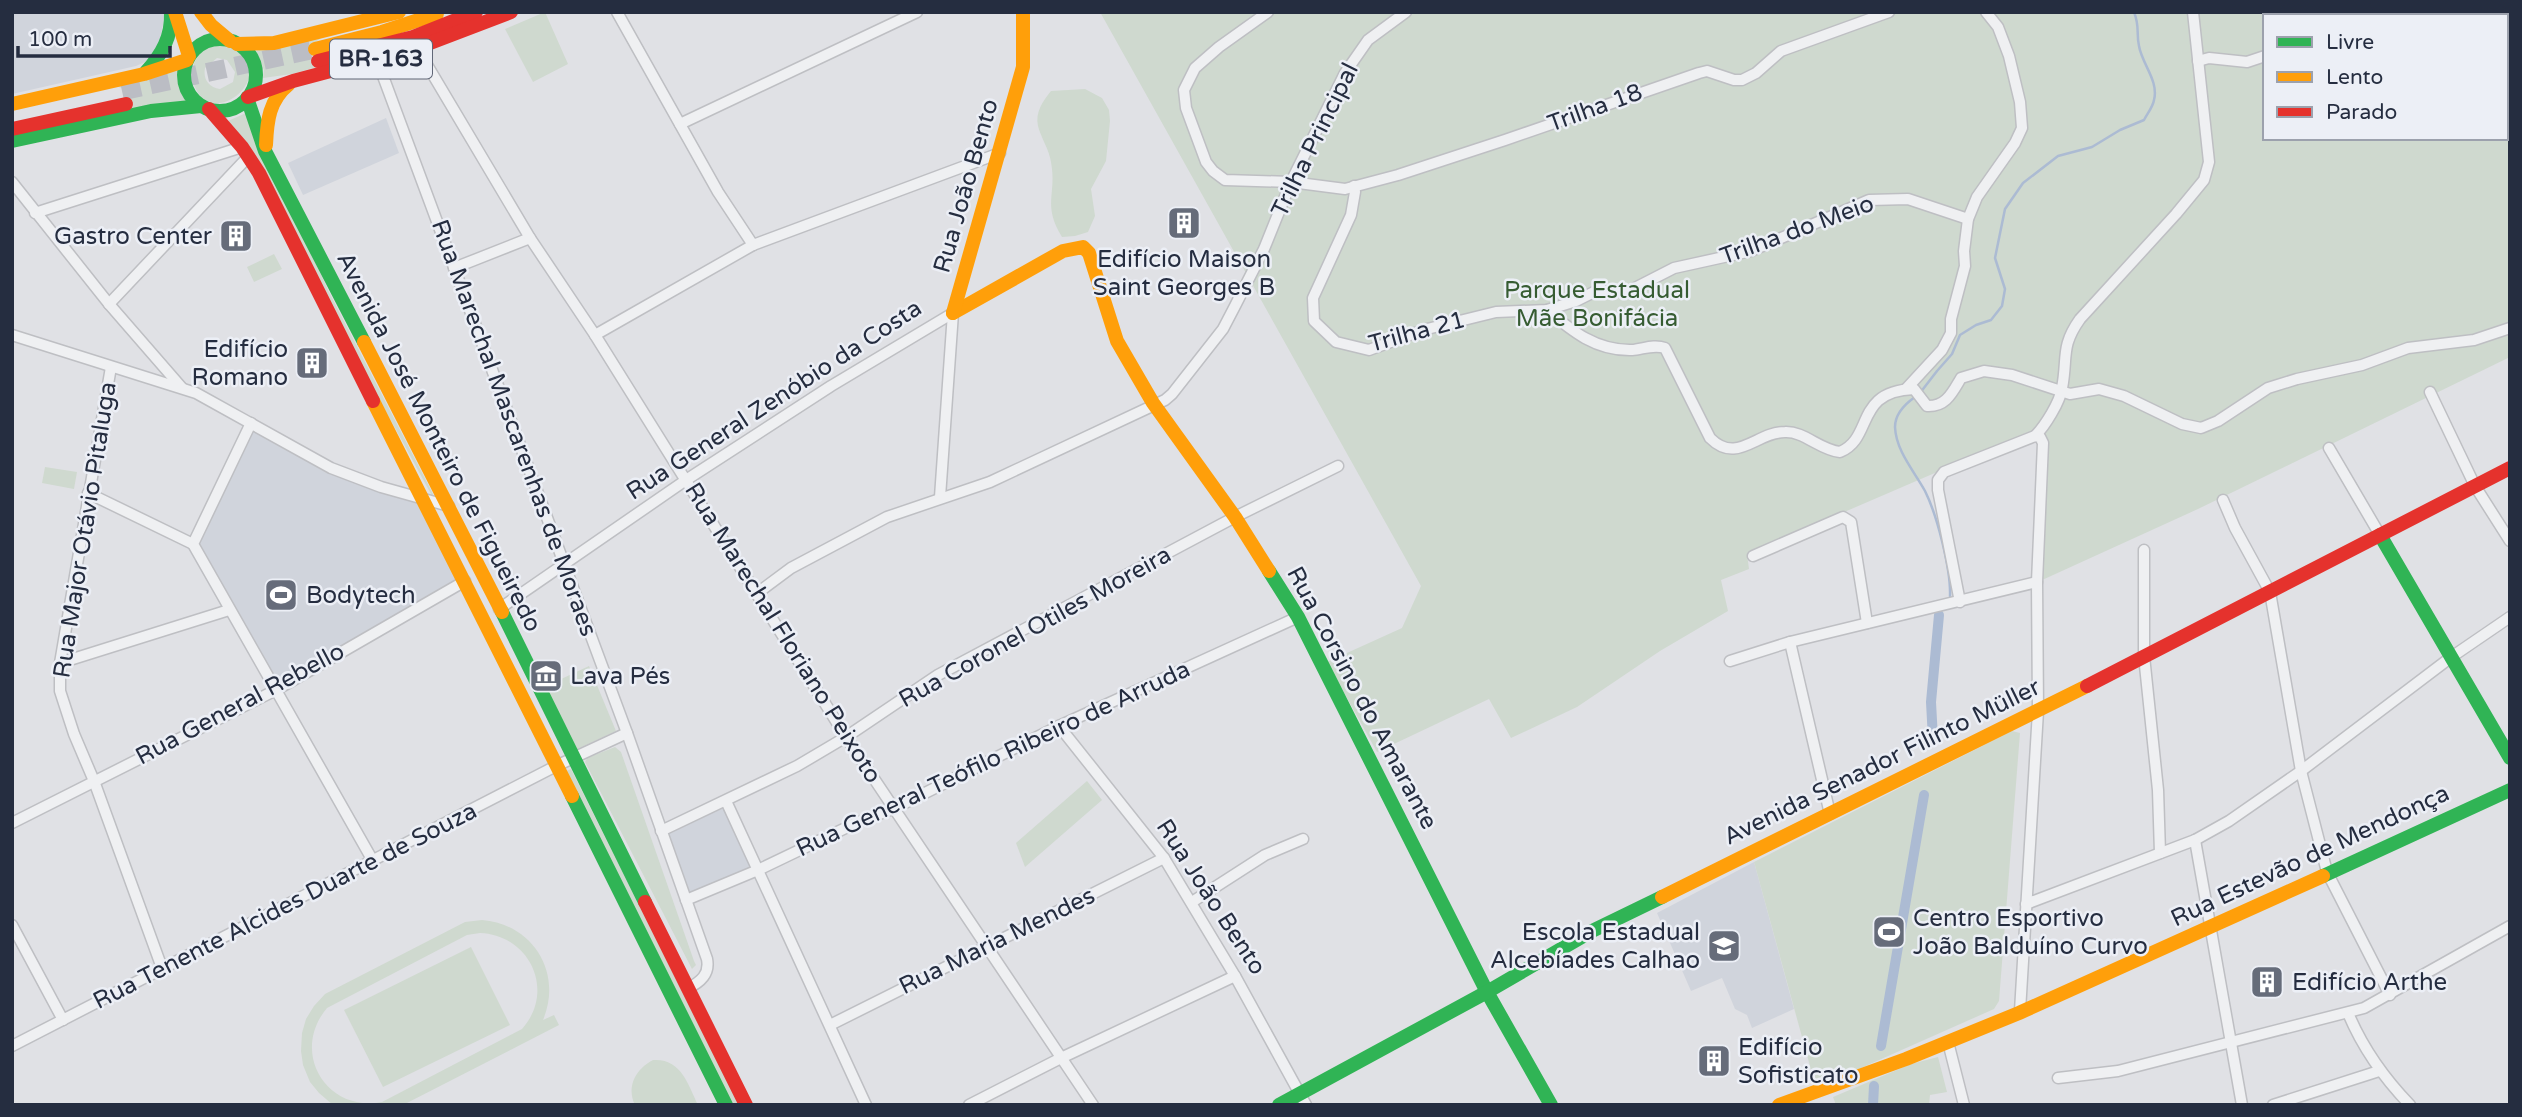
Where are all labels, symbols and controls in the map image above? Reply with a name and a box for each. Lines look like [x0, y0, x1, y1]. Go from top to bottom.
scale bar [18, 14, 170, 58]
legend [2263, 14, 2508, 140]
text: 100 m [28, 27, 92, 52]
text: Livre [2326, 30, 2374, 55]
road number: BR-163 [330, 40, 432, 78]
street label: Trilha Principal [1265, 58, 1365, 222]
text: Lento [2326, 65, 2383, 90]
street label: Trilha 18 [1544, 77, 1646, 139]
street label: Rua João Bento [927, 96, 1005, 276]
text: Parado [2326, 100, 2397, 125]
street label: Trilha do Meio [1716, 189, 1878, 271]
building icon: Edifício Maison Saint Georges B [1165, 204, 1203, 242]
street label: Rua Marechal Mascarenhas de Moraes [425, 216, 603, 640]
building icon: Gastro Center [217, 217, 255, 255]
place label: Gastro Center [54, 222, 213, 251]
place label: Edifício Maison Saint Georges B [1093, 245, 1275, 302]
street label: Avenida José Monteiro de Figueiredo [330, 247, 548, 637]
park label: Parque Estadual Mãe Bonifácia [1504, 276, 1690, 333]
street label: Rua General Zenóbio da Costa [621, 294, 927, 506]
street label: Trilha 21 [1366, 305, 1468, 359]
place label: Edifício Romano [192, 335, 288, 392]
building icon: Edifício Romano [293, 344, 331, 382]
street label: Rua Major Otávio Pitaluga [47, 380, 123, 680]
street label: Rua Marechal Floriano Peixoto [678, 477, 888, 789]
street label: Rua Coronel Otiles Moreira [894, 540, 1176, 714]
street label: Rua Corsino do Amarante [1280, 562, 1444, 834]
sports icon: Bodytech [262, 576, 300, 614]
place label: Bodytech [306, 581, 416, 610]
street label: Rua General Rebello [131, 637, 349, 771]
street label: Rua General Teófilo Ribeiro de Arruda [791, 655, 1195, 863]
museum icon: Lava Pés [527, 657, 565, 695]
place label: Lava Pés [570, 662, 670, 691]
street label: Avenida Senador Filinto Müller [1719, 672, 2046, 852]
street label: Rua Estevão de Mendonça [2166, 779, 2454, 933]
street label: Rua Tenente Alcides Duarte de Souza [88, 796, 482, 1016]
street label: Rua João Bento [1150, 814, 1272, 980]
street label: Rua Maria Mendes [894, 881, 1100, 1001]
place label: Centro Esportivo João Balduíno Curvo [1913, 904, 2148, 961]
sports icon: Centro Esportivo João Balduíno Curvo [1870, 913, 1908, 951]
place label: Escola Estadual Alcebíades Calhao [1490, 918, 1700, 975]
school or university icon: Escola Estadual Alcebíades Calhao [1705, 927, 1743, 965]
building icon: Edifício Arthe [2248, 963, 2286, 1001]
place label: Edifício Arthe [2292, 968, 2447, 997]
place label: Edifício Sofisticato [1738, 1033, 1859, 1090]
building icon: Edifício Sofisticato [1695, 1042, 1733, 1080]

